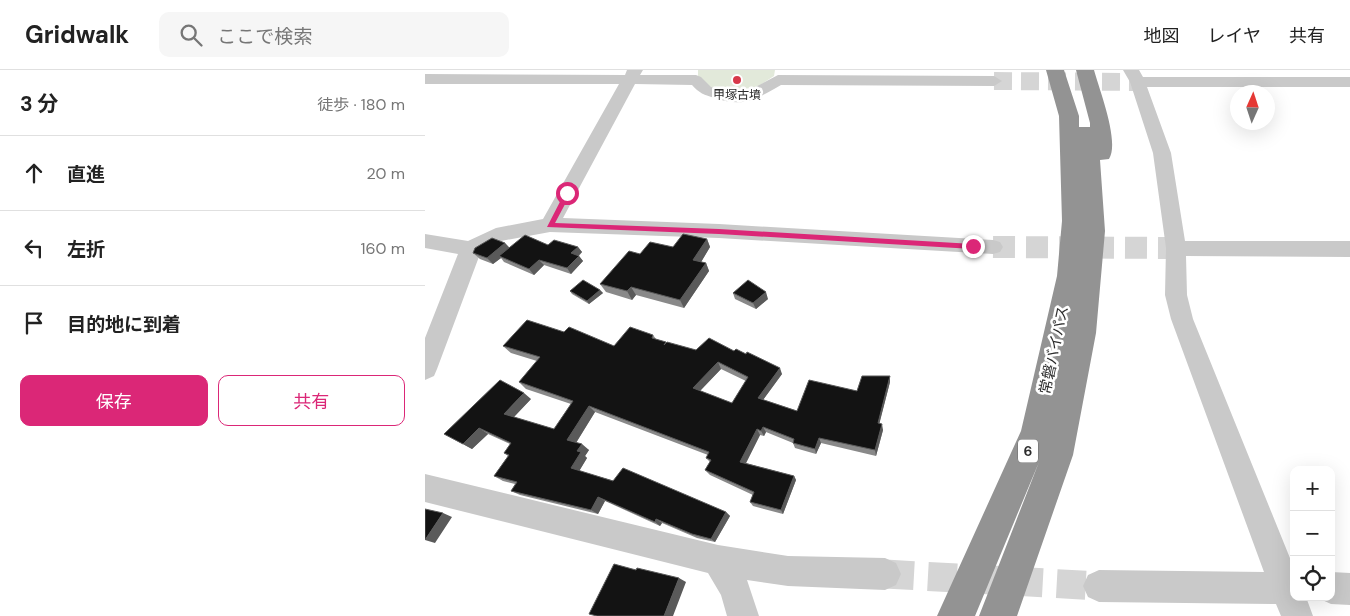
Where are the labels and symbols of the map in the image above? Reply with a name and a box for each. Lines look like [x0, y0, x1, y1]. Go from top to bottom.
marker: 甲塚古墳 [731, 74, 743, 86]
north arrow [1230, 85, 1275, 130]
place label: 甲塚古墳 [713, 87, 761, 103]
route start [556, 182, 579, 205]
route end [962, 235, 985, 258]
street label: 常磐バイパス [1035, 304, 1073, 396]
road number: 6 [1018, 440, 1038, 462]

